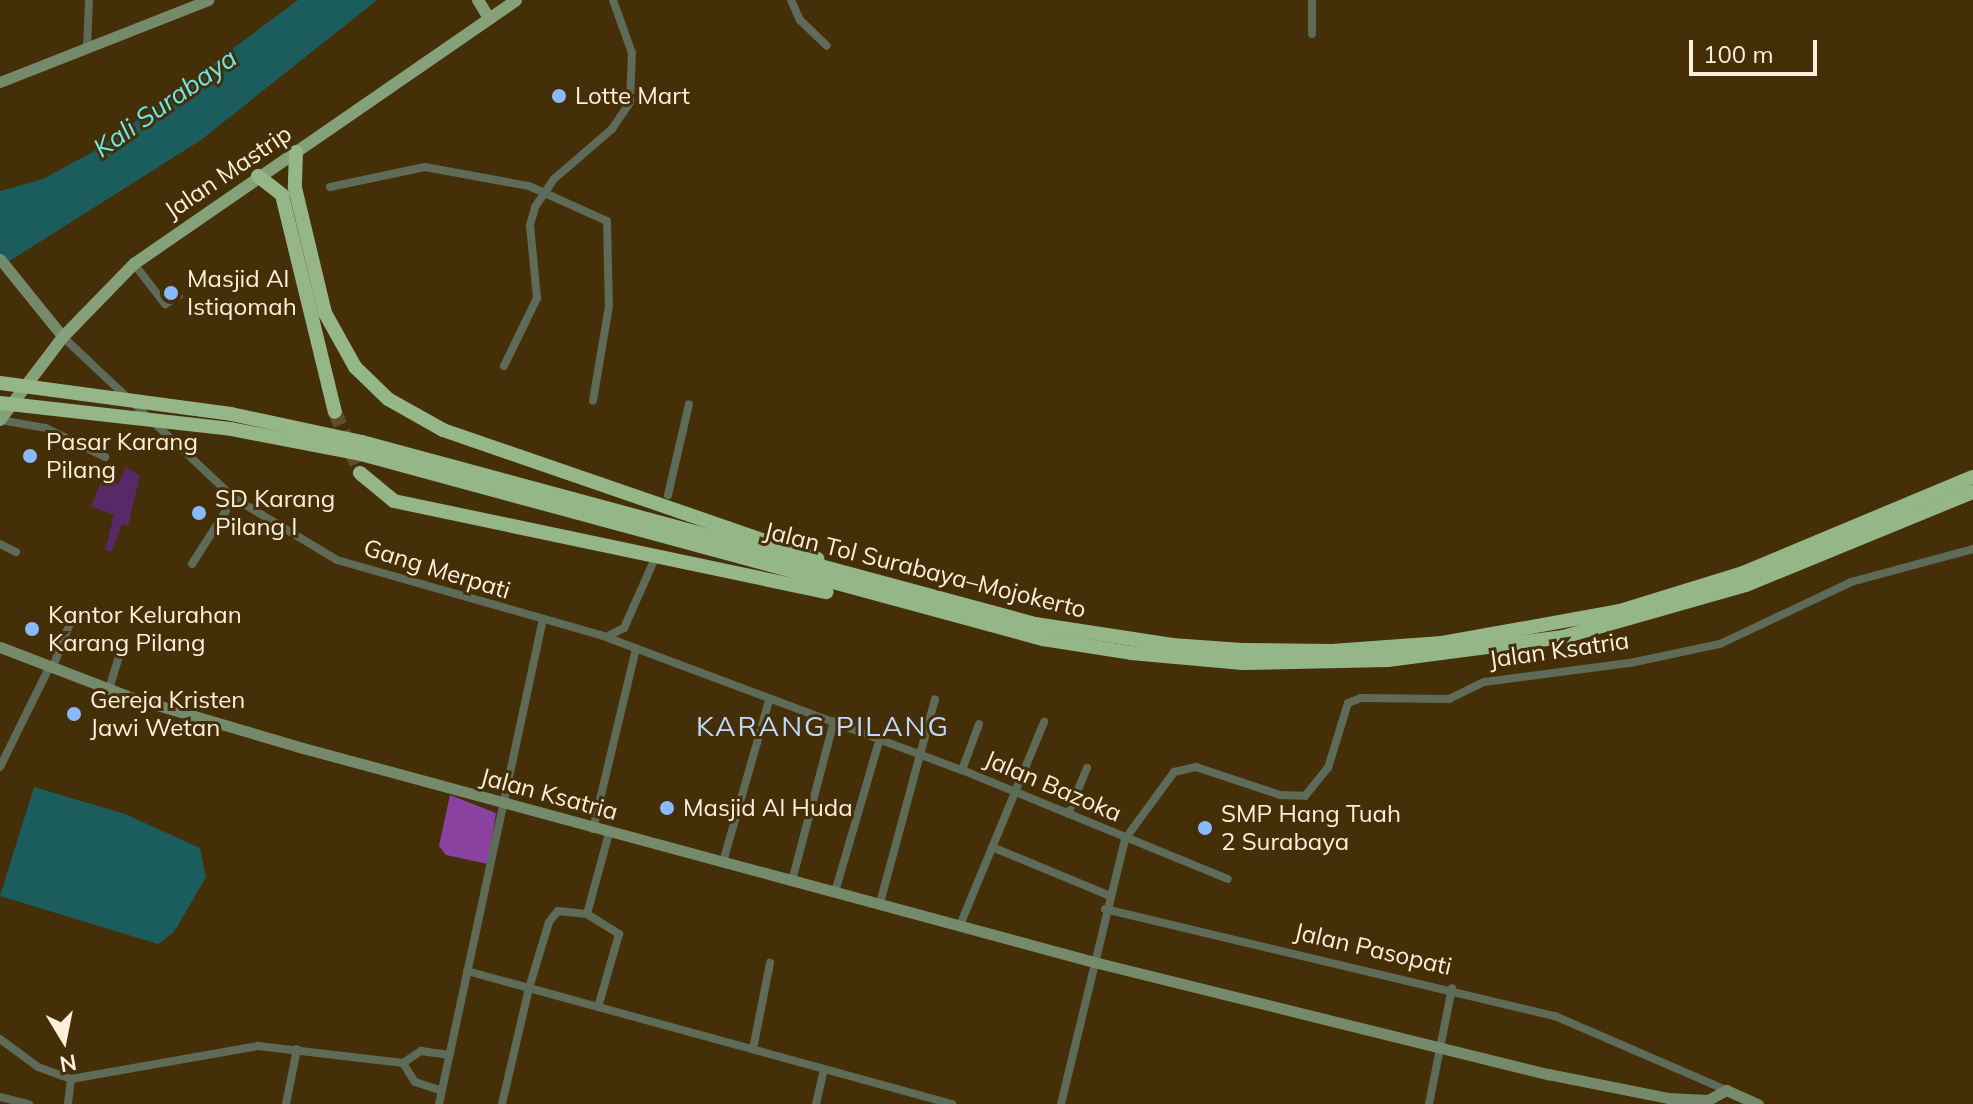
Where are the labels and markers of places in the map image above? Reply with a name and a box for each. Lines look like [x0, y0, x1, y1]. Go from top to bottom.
place label: Lotte Mart [575, 82, 690, 110]
marker: Lotte Mart [550, 87, 568, 105]
place label: Masjid Al Istiqomah [187, 265, 297, 321]
marker: Masjid Al Istiqomah [162, 284, 180, 302]
place label: Pasar Karang Pilang [46, 428, 198, 484]
marker: Pasar Karang Pilang [21, 447, 39, 465]
place label: SD Karang Pilang I [215, 485, 335, 541]
marker: SD Karang Pilang I [190, 504, 208, 522]
place label: Kantor Kelurahan Karang Pilang [48, 601, 242, 657]
marker: Kantor Kelurahan Karang Pilang [23, 620, 41, 638]
place label: Gereja Kristen Jawi Wetan [90, 686, 245, 742]
marker: Gereja Kristen Jawi Wetan [65, 705, 83, 723]
place label: Masjid Al Huda [683, 794, 853, 822]
marker: Masjid Al Huda [658, 799, 676, 817]
place label: SMP Hang Tuah 2 Surabaya [1221, 800, 1401, 856]
marker: SMP Hang Tuah 2 Surabaya [1196, 819, 1214, 837]

